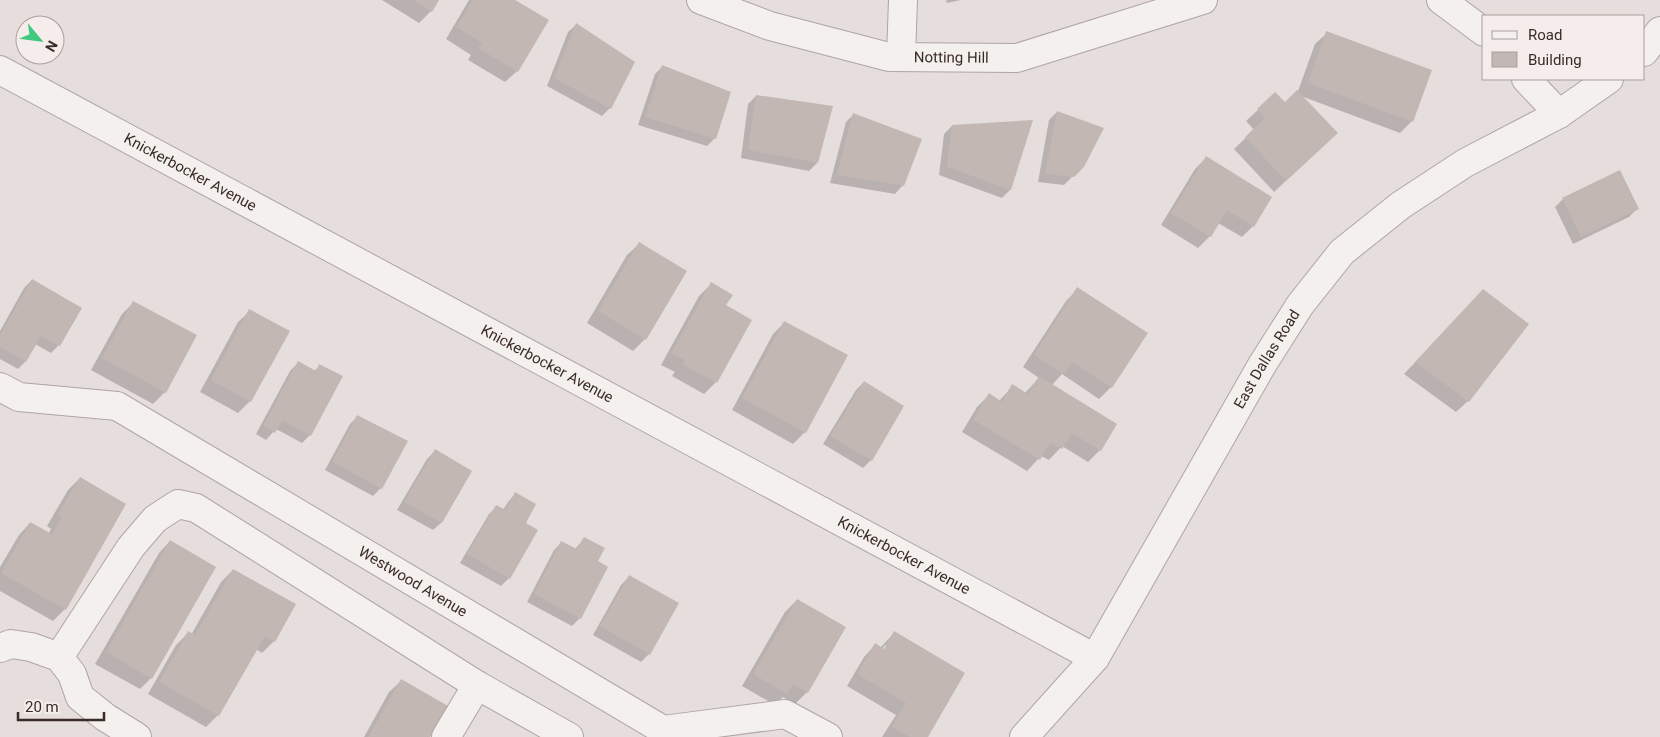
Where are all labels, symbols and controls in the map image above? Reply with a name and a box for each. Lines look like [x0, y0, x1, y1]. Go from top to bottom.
north arrow [15, 15, 65, 65]
legend [1482, 15, 1645, 80]
text: Road [1528, 26, 1562, 44]
text: N [42, 38, 61, 55]
street label: Notting Hill [914, 48, 989, 67]
text: Building [1528, 51, 1582, 69]
street label: Knickerbocker Avenue [121, 129, 260, 215]
street label: East Dallas Road [1230, 306, 1304, 412]
street label: Knickerbocker Avenue [478, 321, 617, 407]
street label: Knickerbocker Avenue [835, 512, 973, 598]
street label: Westwood Avenue [355, 542, 471, 621]
scale bar [18, 690, 104, 722]
text: 20 m [25, 698, 59, 716]

